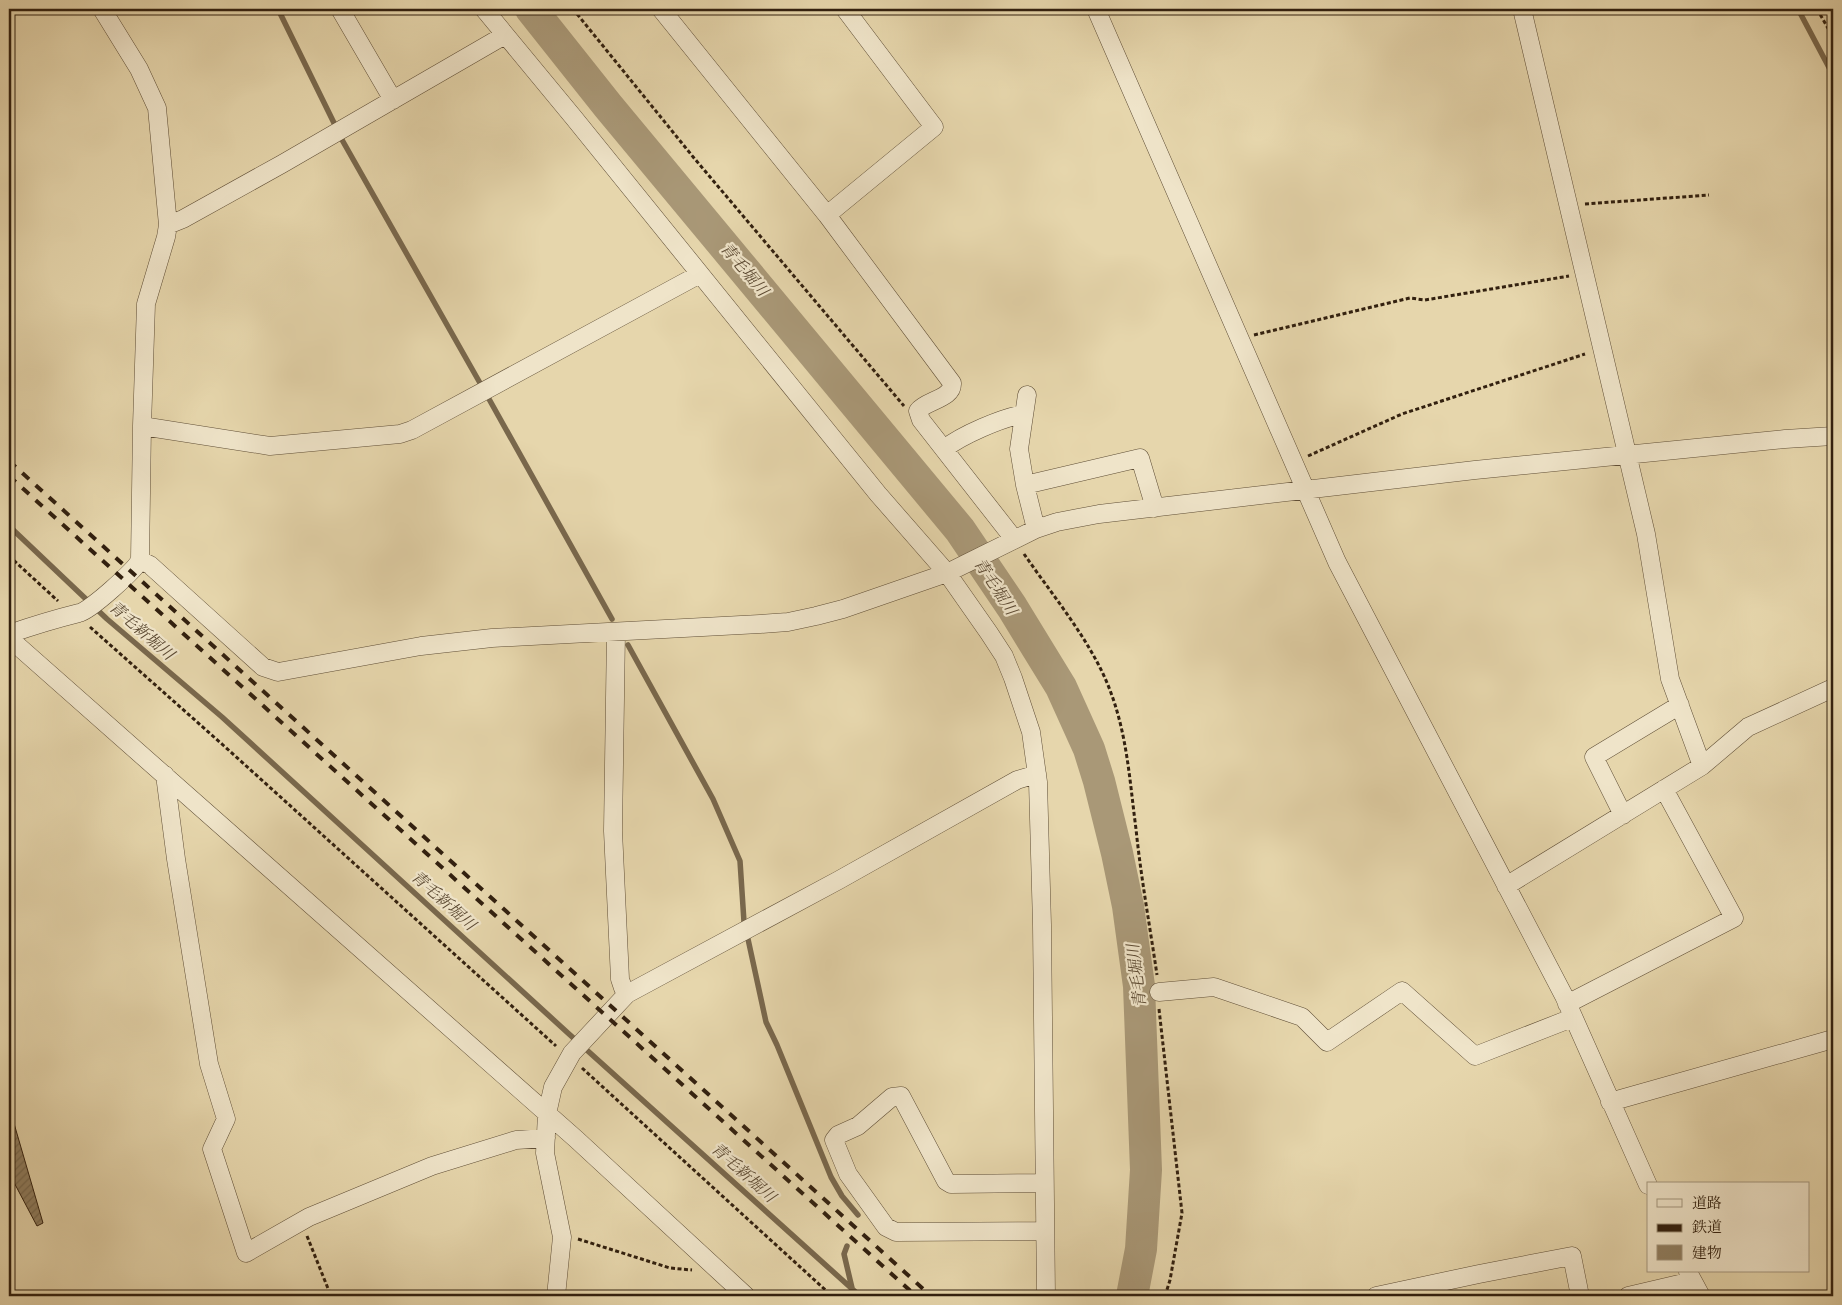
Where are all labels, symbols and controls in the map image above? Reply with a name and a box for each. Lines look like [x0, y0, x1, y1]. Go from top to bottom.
water label: 青毛堀川 [715, 237, 776, 303]
water label: 青毛堀川 [969, 553, 1025, 621]
water label: 青毛新堀川 [104, 595, 182, 667]
water label: 青毛新堀川 [406, 864, 483, 937]
water label: 青毛堀川 [1120, 941, 1152, 1009]
water label: 青毛新堀川 [706, 1136, 783, 1209]
legend [1647, 1182, 1810, 1272]
text: 道路 [1692, 1192, 1722, 1213]
text: 鉄道 [1692, 1216, 1722, 1237]
text: 建物 [1692, 1242, 1722, 1263]

